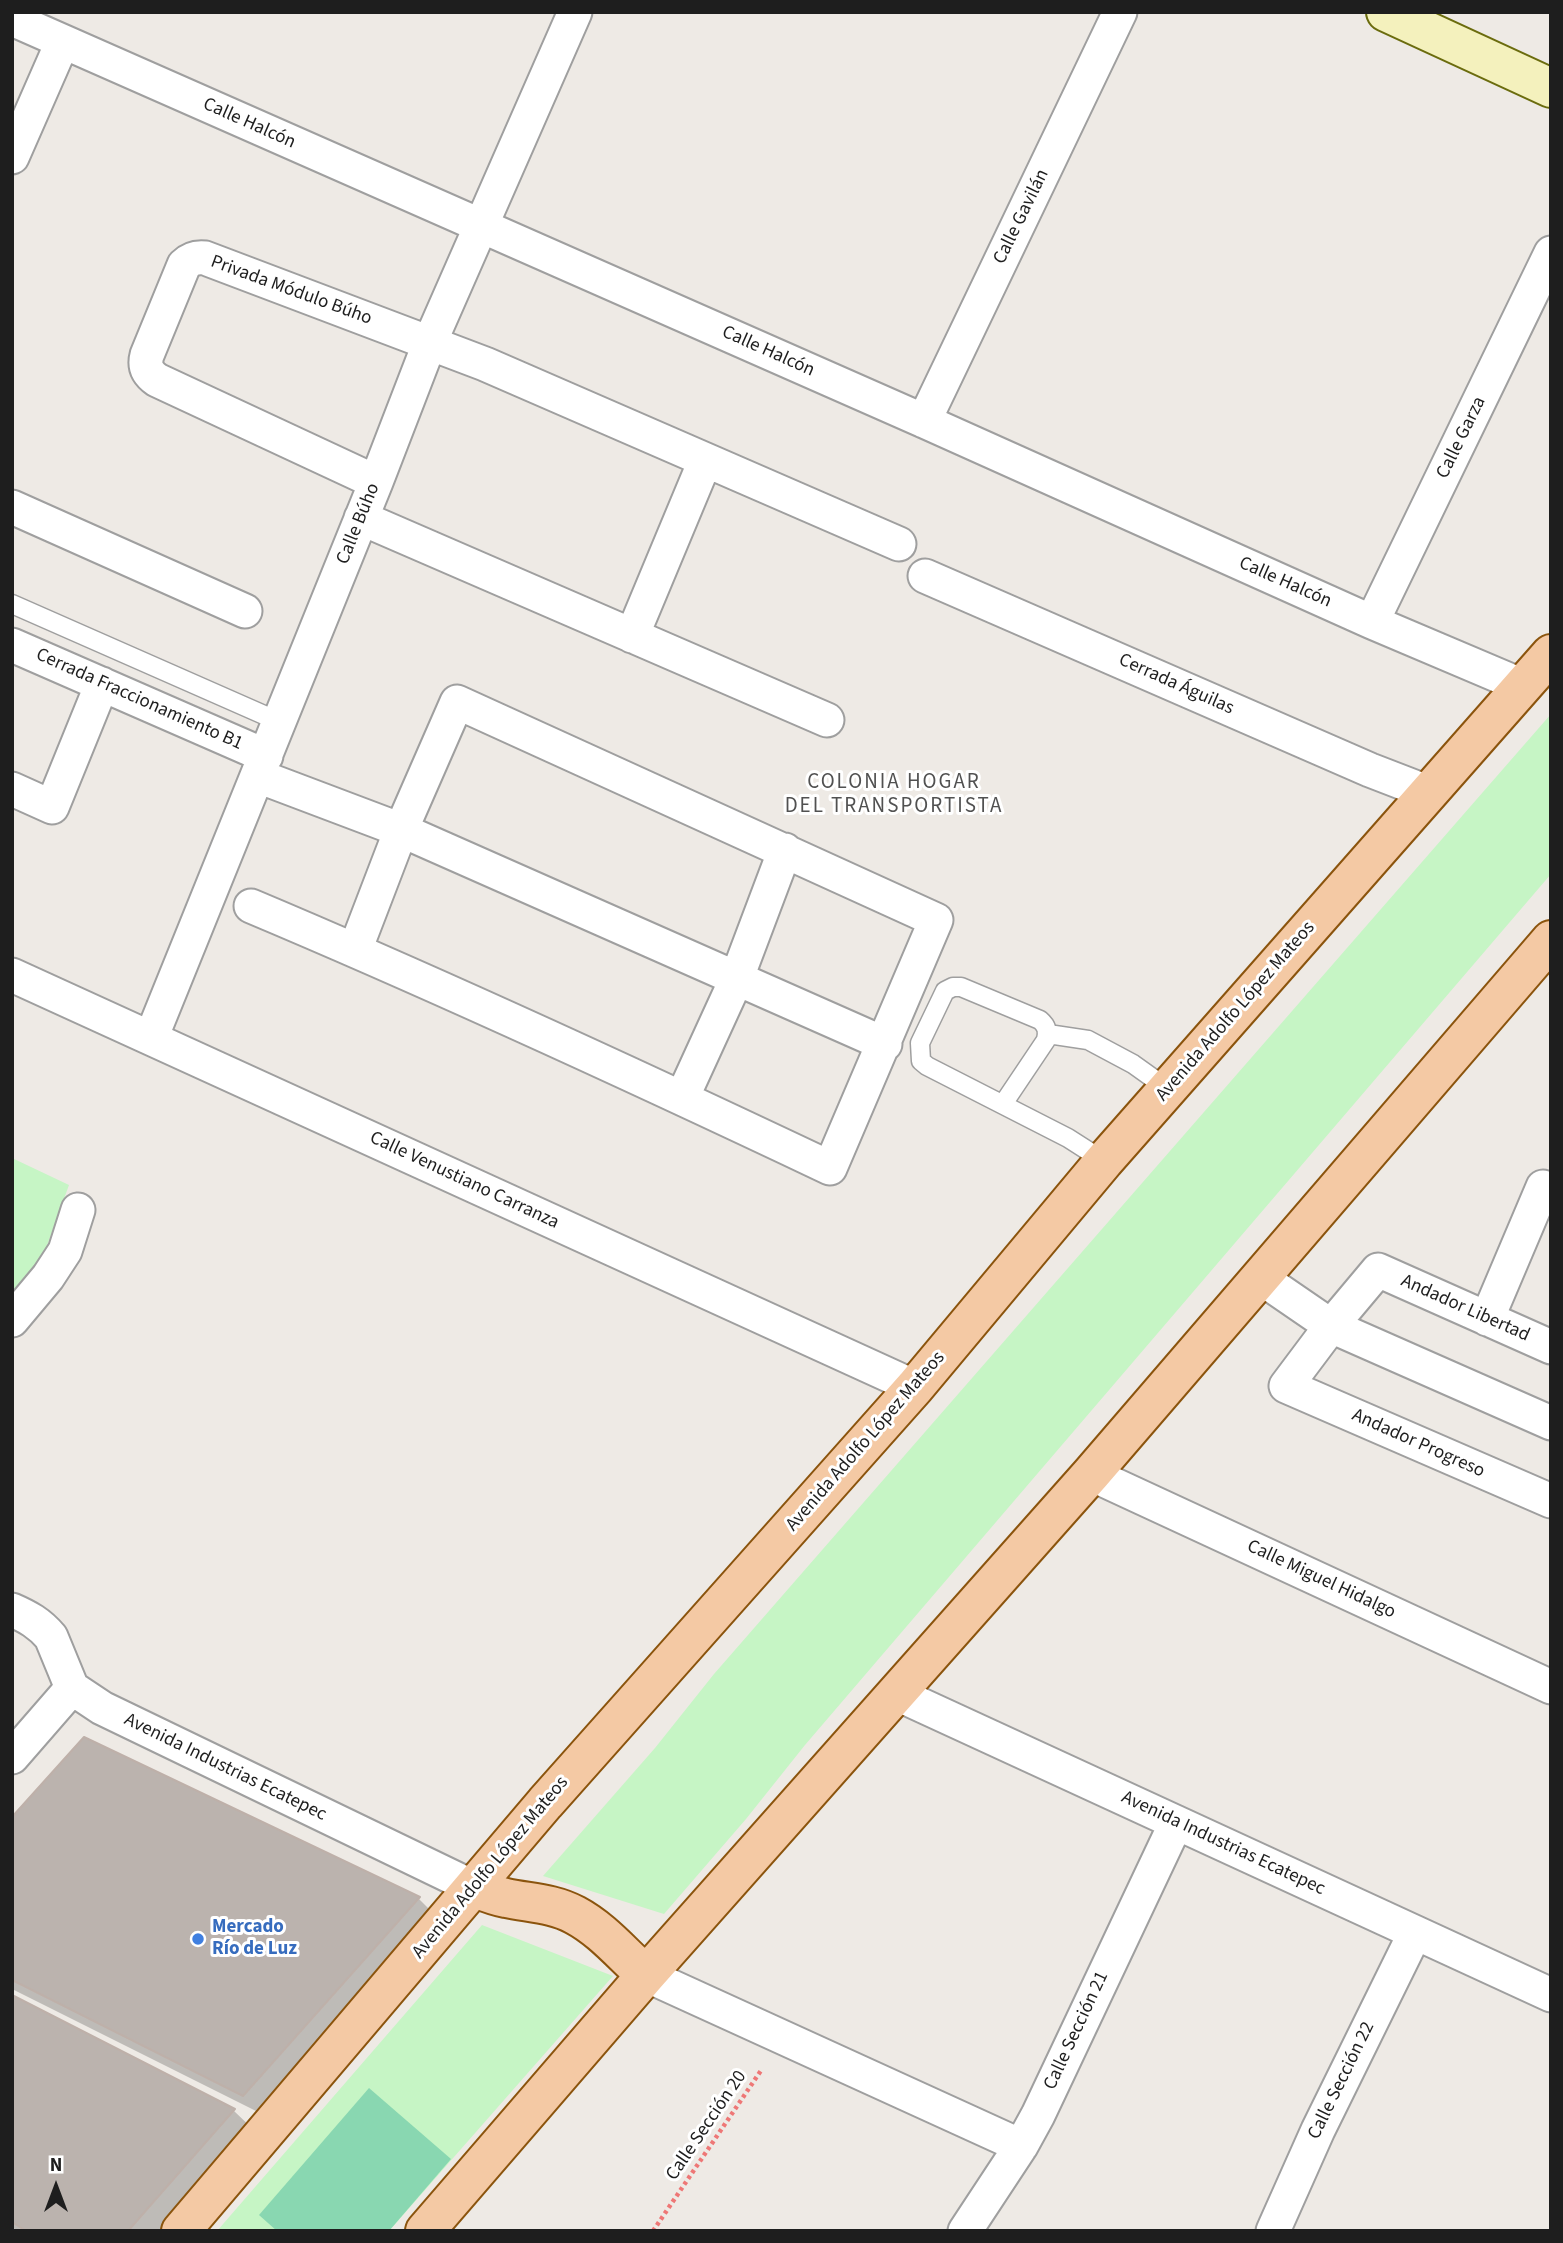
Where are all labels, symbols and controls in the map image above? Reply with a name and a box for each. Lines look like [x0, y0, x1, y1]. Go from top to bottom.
street label: Calle Halcón [199, 93, 299, 155]
street label: Calle Gavilán [989, 166, 1055, 268]
street label: Privada Módulo Búho [207, 251, 375, 331]
street label: Calle Halcón [718, 321, 818, 383]
street label: Calle Garza [1432, 393, 1492, 483]
street label: Calle Búho [332, 480, 386, 568]
street label: Calle Halcón [1235, 552, 1335, 614]
street label: Cerrada Fraccionamiento B1 [32, 644, 246, 756]
street label: Cerrada Águilas [1115, 649, 1237, 721]
district label: COLONIA HOGAR DEL TRANSPORTISTA [787, 770, 1001, 820]
street label: Avenida Adolfo López Mateos [1152, 917, 1320, 1107]
street label: Calle Venustiano Carranza [366, 1127, 562, 1235]
street label: Andador Libertad [1397, 1270, 1533, 1348]
street label: Avenida Adolfo López Mateos [782, 1347, 950, 1537]
street label: Andador Progreso [1348, 1404, 1488, 1484]
street label: Calle Miguel Hidalgo [1243, 1536, 1399, 1624]
street label: Avenida Industrias Ecatepec [120, 1709, 330, 1827]
street label: Avenida Adolfo López Mateos [408, 1772, 574, 1964]
street label: Avenida Industrias Ecatepec [1118, 1787, 1328, 1901]
place label: Mercado Río de Luz [212, 1917, 297, 1961]
marker: Mercado Río de Luz [190, 1931, 206, 1947]
street label: Calle Sección 21 [1040, 1968, 1114, 2094]
street label: Calle Sección 22 [1304, 2019, 1380, 2143]
street label: Calle Sección 20 [662, 2067, 752, 2185]
north arrow [21, 2152, 91, 2222]
text: N [50, 2152, 62, 2179]

